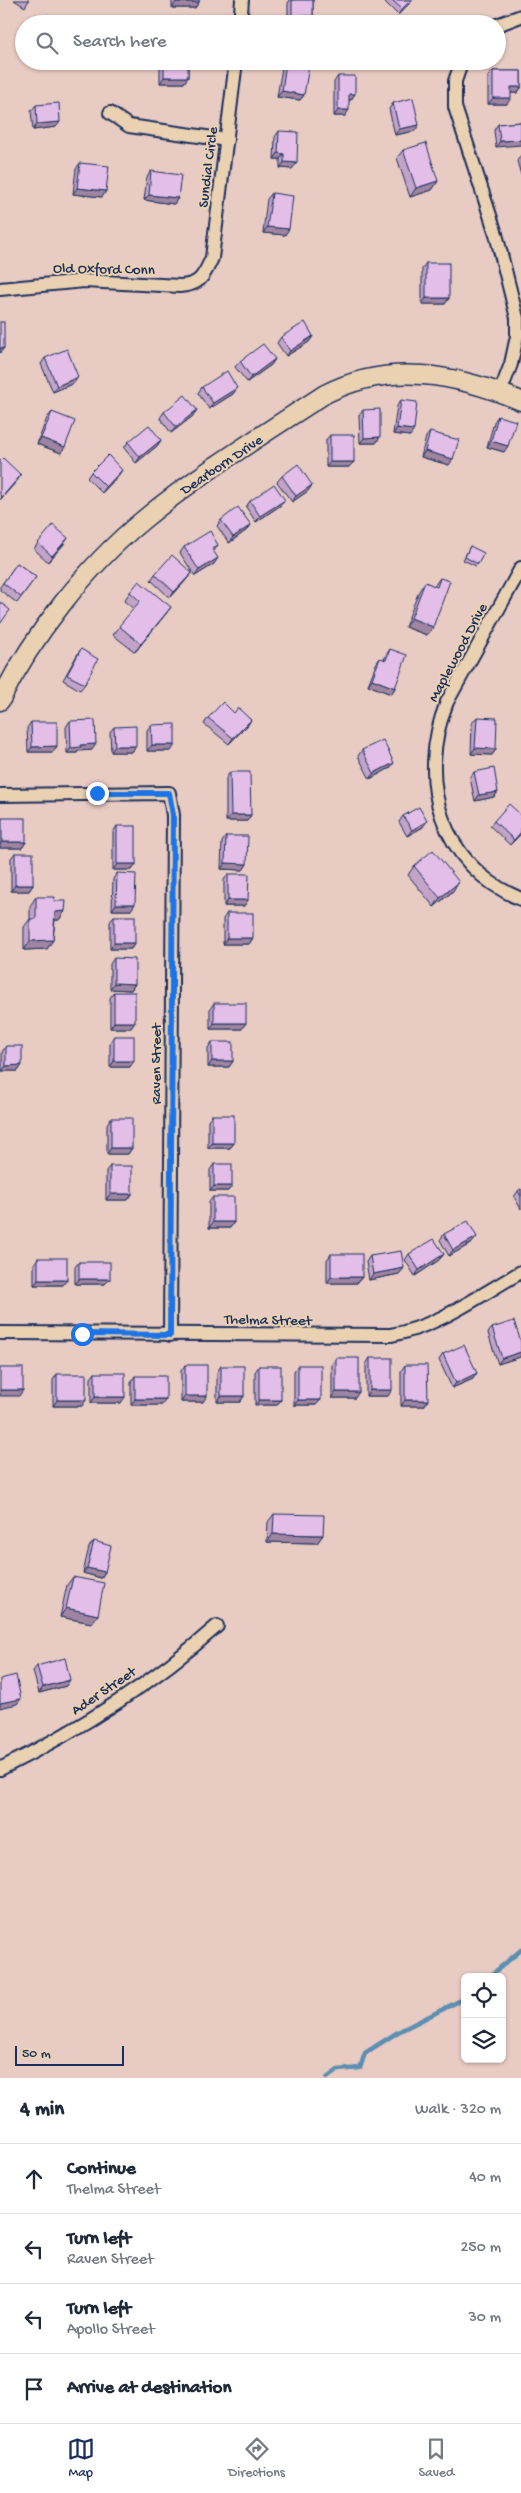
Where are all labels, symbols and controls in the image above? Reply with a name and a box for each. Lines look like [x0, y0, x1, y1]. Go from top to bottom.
search box [15, 15, 506, 70]
icon: search [33, 29, 61, 57]
text: Search here [73, 31, 167, 54]
street label: Sundial Circle [195, 126, 223, 209]
street label: Old Oxford Conn [53, 260, 155, 280]
street label: Dearborn Drive [177, 431, 267, 500]
street label: Maplewood Drive [425, 600, 493, 705]
route end [86, 782, 109, 805]
street label: Raven Street [148, 1022, 166, 1105]
street label: Thelma Street [223, 1311, 314, 1331]
route start [71, 1323, 94, 1346]
street label: Ader Street [68, 1662, 141, 1720]
map controls [461, 1973, 506, 2063]
button: locate [461, 1973, 506, 2018]
button: layers [461, 2018, 506, 2063]
scale bar [15, 2043, 124, 2066]
text: 50 m [22, 2046, 51, 2063]
text: 4 min [20, 2098, 64, 2123]
text: Walk · 320 m [415, 2101, 501, 2120]
text: Continue [67, 2158, 136, 2181]
icon: ahead [20, 2165, 48, 2193]
text: 40 m [469, 2169, 501, 2188]
text: Thelma Street [67, 2181, 160, 2200]
text: Turn left [67, 2228, 131, 2251]
icon: left [20, 2235, 48, 2263]
text: 250 m [461, 2239, 501, 2258]
text: Raven Street [67, 2251, 154, 2270]
text: Turn left [67, 2298, 131, 2321]
icon: left [20, 2305, 48, 2333]
text: 30 m [468, 2309, 501, 2328]
text: Apollo Street [67, 2321, 154, 2340]
icon: arrive [20, 2375, 48, 2403]
text: Arrive at destination [67, 2377, 231, 2400]
tab: Map [67, 2435, 95, 2482]
tab: Directions [228, 2435, 285, 2482]
tab: Saved [418, 2435, 454, 2482]

